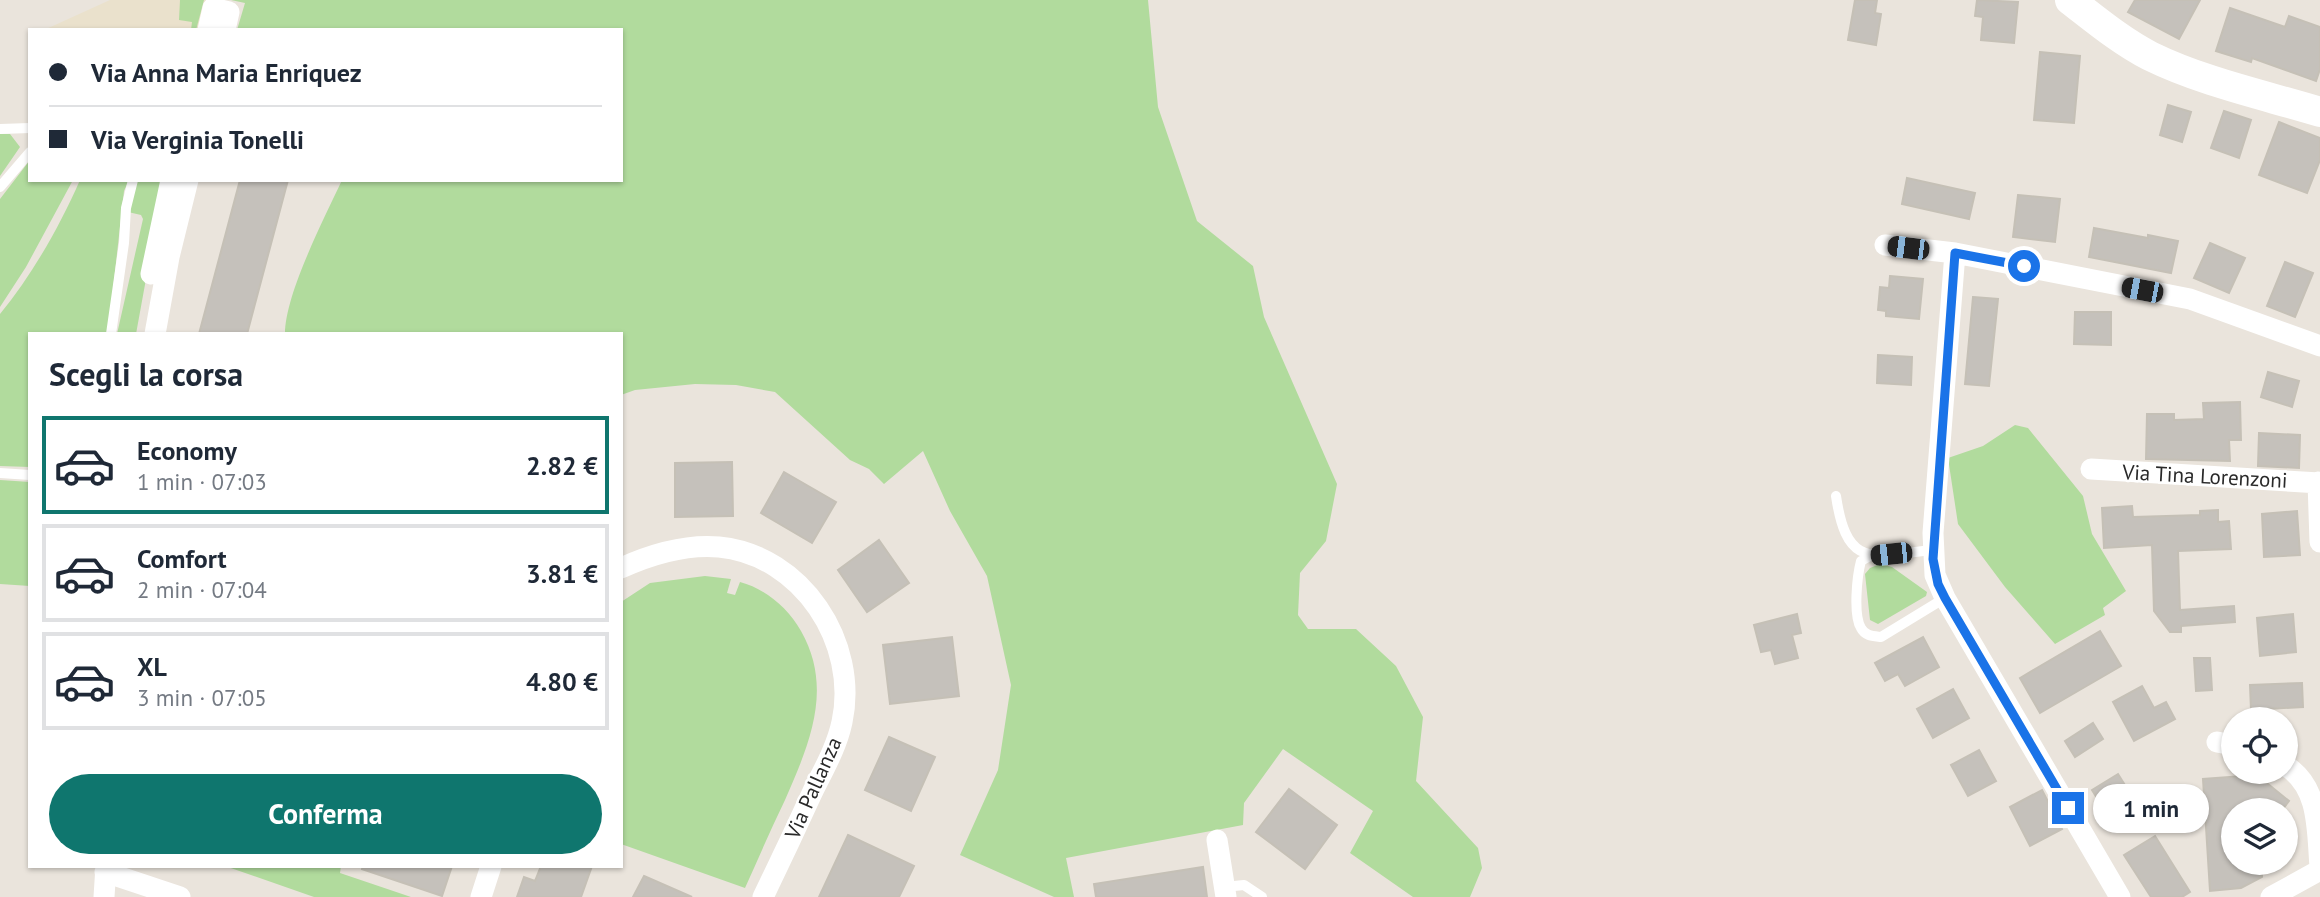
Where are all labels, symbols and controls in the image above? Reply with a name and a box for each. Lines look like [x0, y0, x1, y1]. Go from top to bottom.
text: Via Anna Maria Enriquez [91, 56, 362, 89]
text: Via Verginia Tonelli [91, 123, 304, 156]
car [1886, 235, 1931, 261]
route start [2008, 250, 2040, 282]
car [2120, 276, 2165, 304]
text: Scegli la corsa [49, 353, 243, 395]
icon: car [53, 434, 116, 497]
text: Economy [137, 434, 237, 467]
text: 2.82 € [526, 449, 598, 482]
street label: Via Tina Lorenzoni [2121, 458, 2288, 494]
text: 1 min · 07:03 [137, 467, 267, 496]
car [1870, 541, 1913, 567]
icon: car [53, 542, 116, 605]
text: Comfort [137, 542, 227, 575]
text: 3.81 € [526, 557, 598, 590]
text: 2 min · 07:04 [137, 575, 267, 604]
icon: car [53, 650, 116, 713]
text: XL [137, 650, 167, 683]
text: 4.80 € [526, 665, 598, 698]
text: 3 min · 07:05 [137, 683, 267, 712]
map controls [2221, 707, 2298, 875]
button: locate [2221, 707, 2298, 784]
street label: Via Pallanza [778, 733, 847, 844]
button: Conferma [49, 774, 602, 854]
callout: 1 min [2092, 784, 2208, 832]
route end [2052, 792, 2084, 824]
text: 1 min [2123, 794, 2179, 823]
button: layers [2221, 798, 2298, 875]

